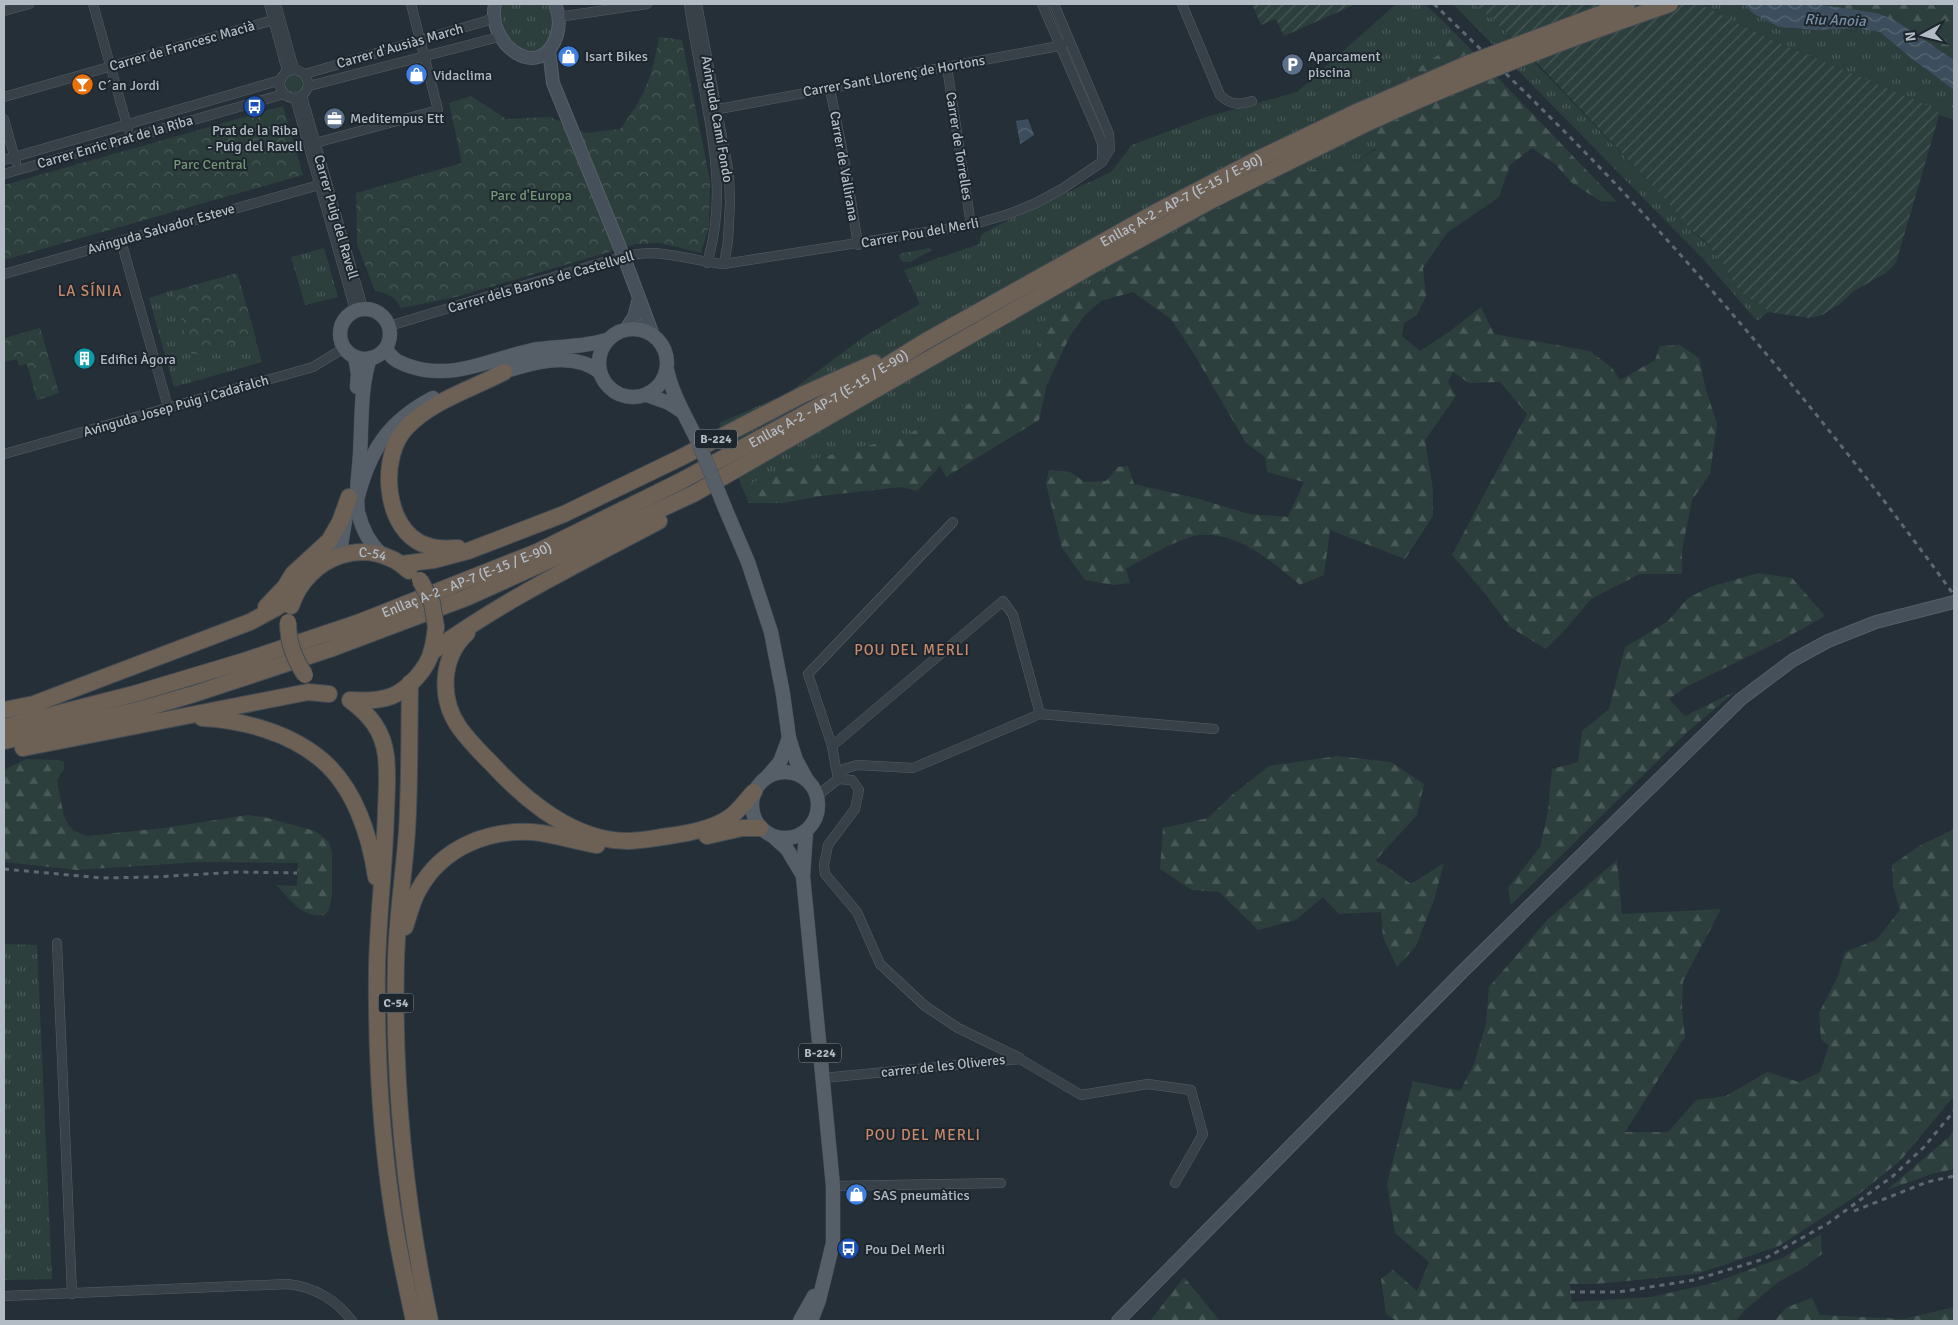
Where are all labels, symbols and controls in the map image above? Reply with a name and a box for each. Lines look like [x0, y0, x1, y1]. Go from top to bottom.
water label: Riu Anoia [1804, 10, 1866, 30]
north arrow [1898, 10, 1948, 60]
street label: Carrer de Francesc Macià [107, 17, 257, 75]
street label: Carrer d'Ausiàs March [335, 20, 465, 72]
text: N [1902, 31, 1920, 42]
shop icon: Isart Bikes [557, 44, 581, 68]
place label: Isart Bikes [585, 48, 648, 65]
place label: Aparcament piscina [1308, 48, 1380, 81]
street label: Carrer Sant Llorenç de Hortons [802, 52, 986, 100]
parking icon: Aparcament piscina [1280, 52, 1304, 76]
street label: Avinguda Camí Fondo [697, 54, 737, 184]
shop icon: Vidaclima [405, 63, 429, 87]
place label: Vidaclima [433, 67, 492, 84]
bar icon: C´an Jordi [70, 73, 94, 97]
place label: C´an Jordi [98, 77, 160, 94]
street label: Carrer de Torrelles [942, 91, 976, 201]
bus stop icon: Prat de la Riba - Puig del Ravell [243, 95, 267, 119]
office icon: Meditempus Ett [322, 106, 346, 130]
place label: Meditempus Ett [350, 110, 444, 127]
street label: Carrer de Vallirana [826, 110, 862, 222]
street label: Carrer Enric Prat de la Riba [35, 112, 195, 172]
place label: Prat de la Riba - Puig del Ravell [207, 122, 303, 155]
street label: Enllaç A-2 - AP-7 (E-15 / E-90) [1097, 150, 1265, 250]
street label: Carrer Puig del Ravell [310, 153, 362, 281]
park label: Parc Central [173, 156, 247, 173]
park label: Parc d'Europa [490, 187, 572, 204]
street label: Avinguda Salvador Esteve [85, 200, 237, 258]
street label: Carrer Pou del Merli [860, 214, 980, 252]
street label: Carrer dels Barons de Castellvell [446, 247, 636, 317]
district label: LA SÍNIA [58, 281, 122, 300]
street label: Enllaç A-2 - AP-7 (E-15 / E-90) [746, 346, 911, 451]
building icon: Edifici Àgora [72, 347, 96, 371]
place label: Edifici Àgora [100, 351, 176, 368]
street label: Avinguda Josep Puig i Cadafalch [81, 371, 271, 441]
road number: B-224 [695, 429, 737, 448]
street label: Enllaç A-2 - AP-7 (E-15 / E-90) [379, 538, 554, 621]
street label: C-54 [359, 544, 390, 565]
district label: POU DEL MERLI [854, 641, 970, 659]
road number: C-54 [378, 994, 414, 1012]
road number: B-224 [799, 1044, 841, 1062]
street label: carrer de les Oliveres [880, 1051, 1006, 1081]
district label: POU DEL MERLI [865, 1126, 981, 1144]
shop icon: SAS pneumàtics [845, 1183, 869, 1207]
place label: SAS pneumàtics [873, 1187, 970, 1204]
bus stop icon: Pou Del Merli [837, 1237, 861, 1261]
place label: Pou Del Merli [865, 1241, 945, 1258]

